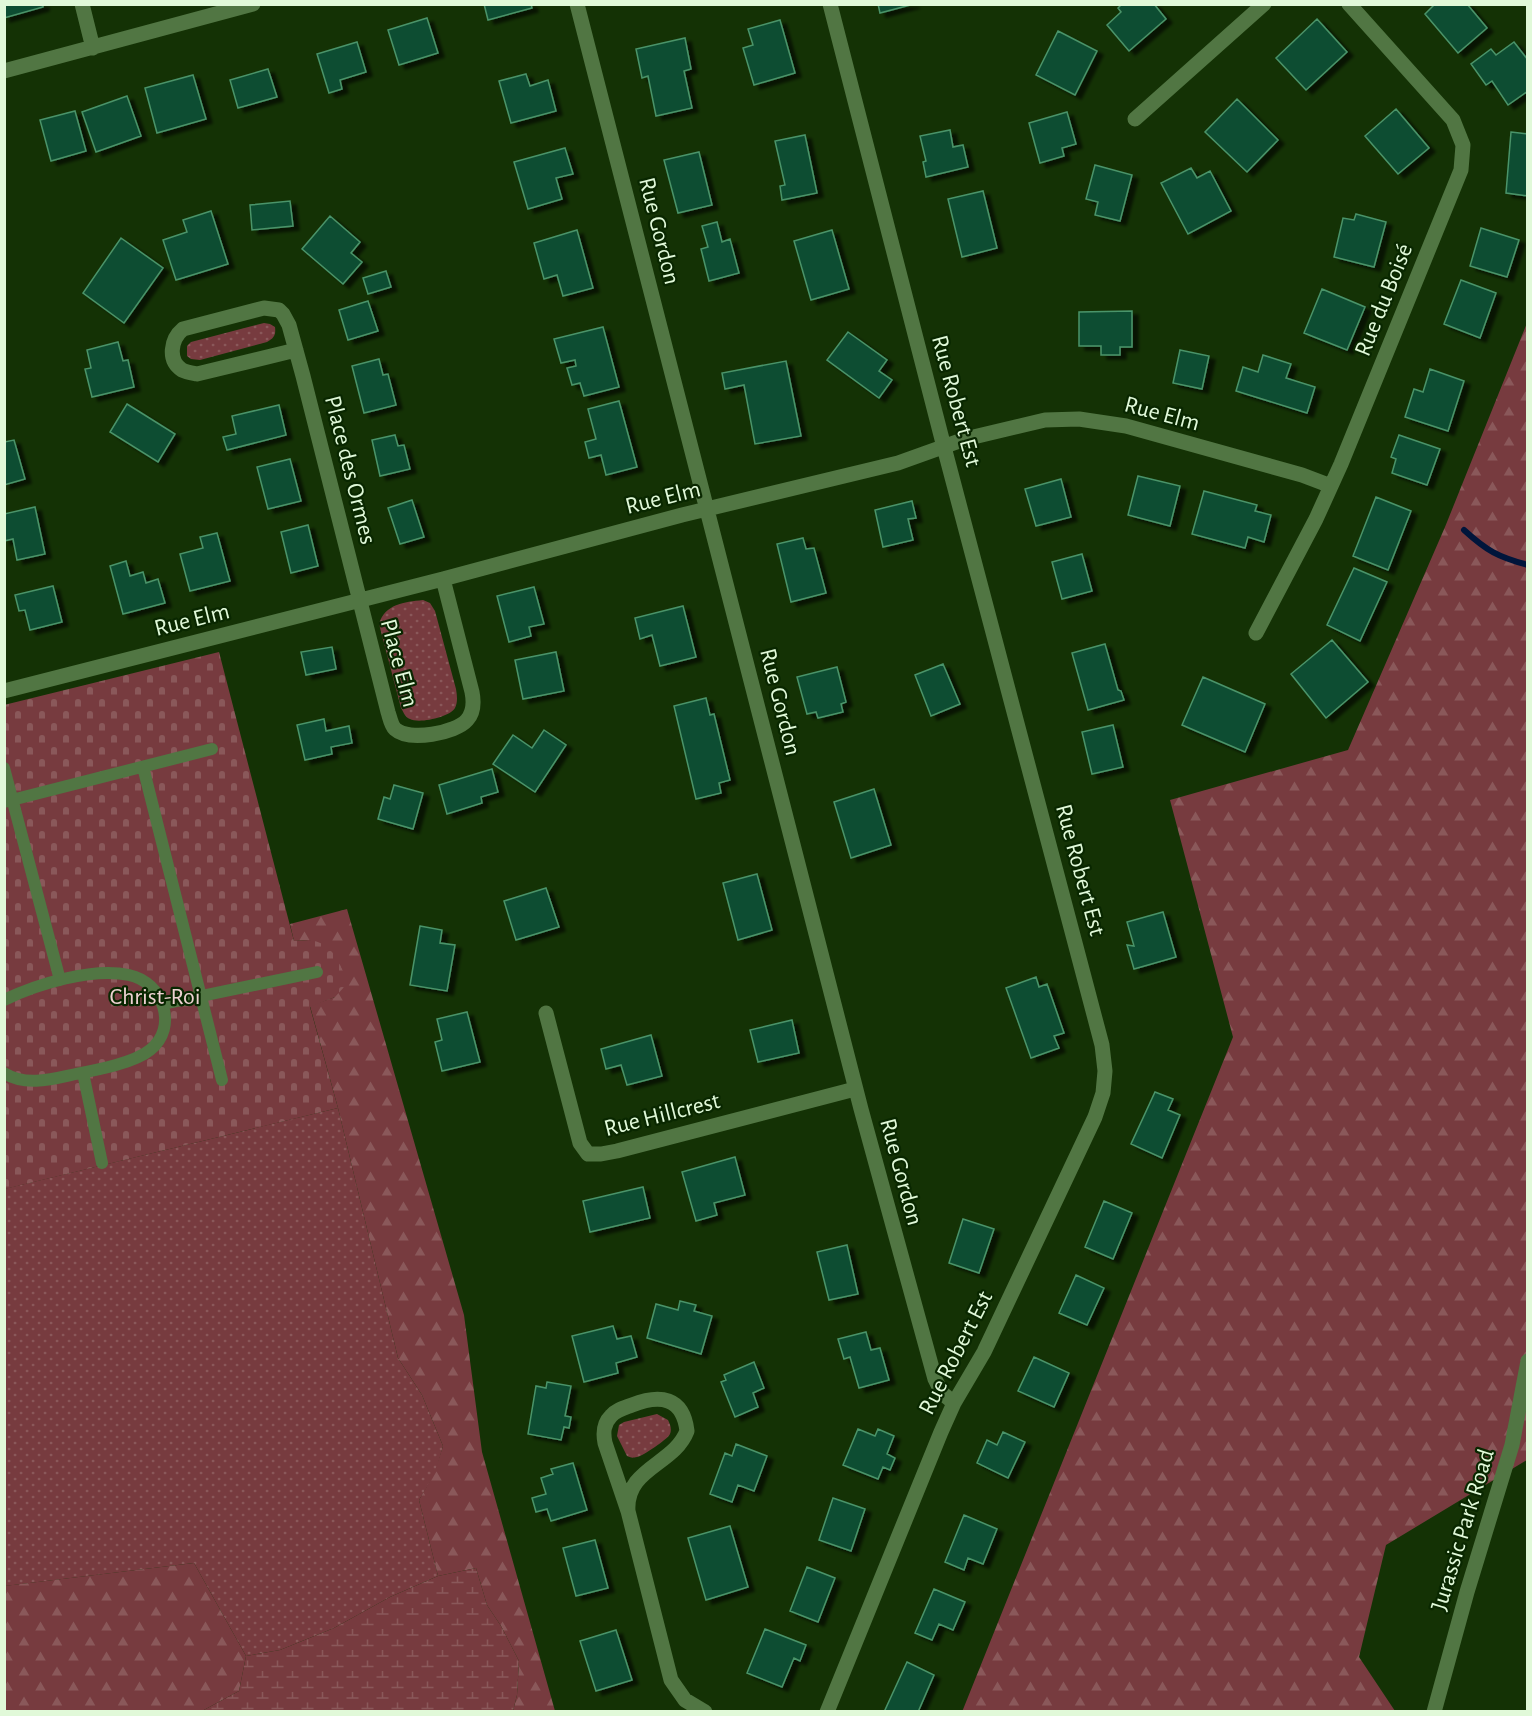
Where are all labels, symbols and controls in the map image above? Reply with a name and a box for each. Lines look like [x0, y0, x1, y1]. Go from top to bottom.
street label: Rue Gordon [634, 175, 684, 287]
street label: Rue du Boisé [1351, 240, 1417, 360]
street label: Rue Robert Est [927, 333, 985, 470]
street label: Rue Elm [1122, 392, 1202, 436]
street label: Place des Ormes [320, 393, 380, 547]
street label: Rue Elm [623, 477, 703, 519]
street label: Rue Elm [152, 599, 232, 641]
street label: Place Elm [376, 616, 422, 710]
street label: Rue Gordon [755, 646, 805, 758]
street label: Rue Robert Est [1051, 802, 1109, 939]
park label: Christ-Roi [109, 985, 201, 1009]
street label: Rue Hillcrest [602, 1089, 723, 1141]
street label: Rue Gordon [875, 1116, 927, 1228]
street label: Rue Robert Est [915, 1287, 998, 1419]
street label: Jurassic Park Road [1427, 1446, 1499, 1614]

